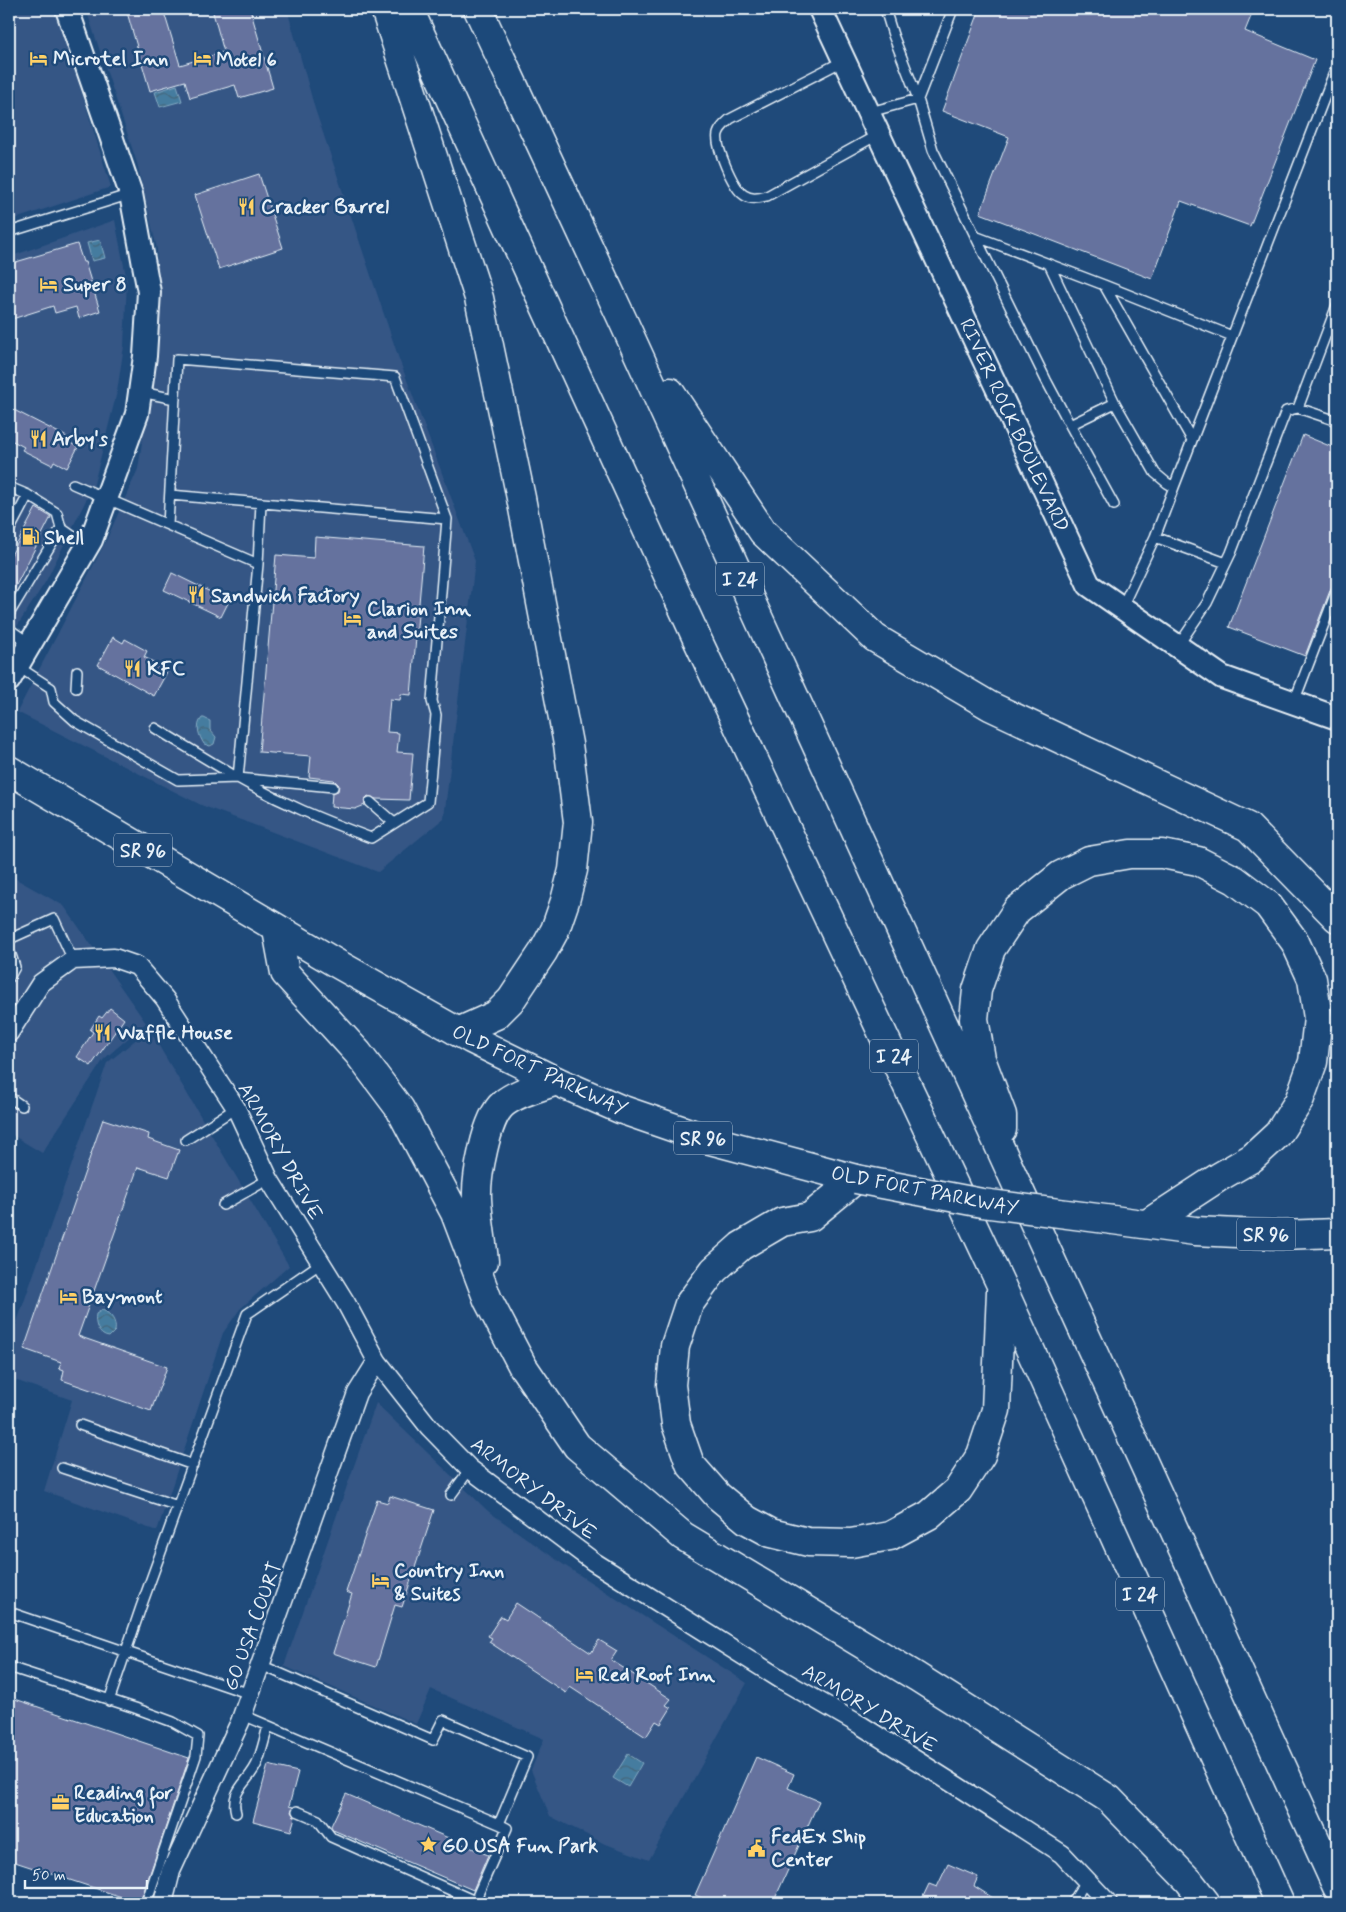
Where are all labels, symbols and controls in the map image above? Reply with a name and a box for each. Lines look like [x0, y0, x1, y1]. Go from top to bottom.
place label: Microtel Inn [53, 46, 168, 73]
place label: Motel 6 [216, 47, 277, 74]
hotel icon: Microtel Inn [29, 48, 49, 68]
hotel icon: Motel 6 [192, 49, 212, 69]
place label: Cracker Barrel [261, 194, 389, 221]
restaurant icon: Cracker Barrel [237, 196, 257, 216]
place label: Super 8 [63, 272, 127, 299]
hotel icon: Super 8 [39, 274, 59, 294]
street label: RIVER ROCK BOULEVARD [952, 314, 1075, 537]
place label: Arby's [52, 426, 108, 453]
restaurant icon: Arby's [28, 428, 48, 448]
place label: Shell [44, 525, 84, 552]
fuel station icon: Shell [20, 527, 40, 547]
road number: I 24 [716, 562, 764, 596]
place label: Sandwich Factory [211, 583, 360, 610]
restaurant icon: Sandwich Factory [187, 585, 207, 605]
place label: Clarion Inn and Suites [367, 596, 471, 646]
hotel icon: Clarion Inn and Suites [343, 609, 363, 629]
place label: KFC [147, 656, 185, 683]
restaurant icon: KFC [123, 658, 143, 678]
road number: SR 96 [114, 834, 172, 866]
street label: OLD FORT PARKWAY [447, 1019, 631, 1124]
place label: Waffle House [116, 1020, 233, 1047]
restaurant icon: Waffle House [93, 1022, 113, 1042]
road number: I 24 [870, 1040, 918, 1072]
street label: ARMORY DRIVE [231, 1078, 329, 1225]
road number: SR 96 [674, 1122, 732, 1154]
street label: OLD FORT PARKWAY [829, 1160, 1021, 1223]
road number: SR 96 [1237, 1218, 1295, 1250]
place label: Baymont [82, 1284, 163, 1311]
hotel icon: Baymont [58, 1286, 78, 1306]
street label: ARMORY DRIVE [464, 1431, 602, 1547]
street label: GO USA COURT [218, 1558, 289, 1695]
place label: Country Inn & Suites [394, 1558, 504, 1608]
hotel icon: Country Inn & Suites [370, 1571, 390, 1591]
road number: I 24 [1116, 1578, 1164, 1610]
street label: ARMORY DRIVE [797, 1658, 942, 1760]
place label: Red Roof Inn [598, 1662, 715, 1689]
hotel icon: Red Roof Inn [574, 1664, 594, 1684]
place label: Reading for Education [74, 1780, 174, 1830]
office icon: Reading for Education [50, 1793, 70, 1813]
place label: FedEx Ship Center [771, 1824, 866, 1874]
place label: GO USA Fun Park [442, 1833, 598, 1860]
place icon: GO USA Fun Park [418, 1835, 438, 1855]
public building icon: FedEx Ship Center [747, 1838, 767, 1858]
scale bar [25, 1857, 148, 1889]
text: 50 m [32, 1866, 66, 1886]

